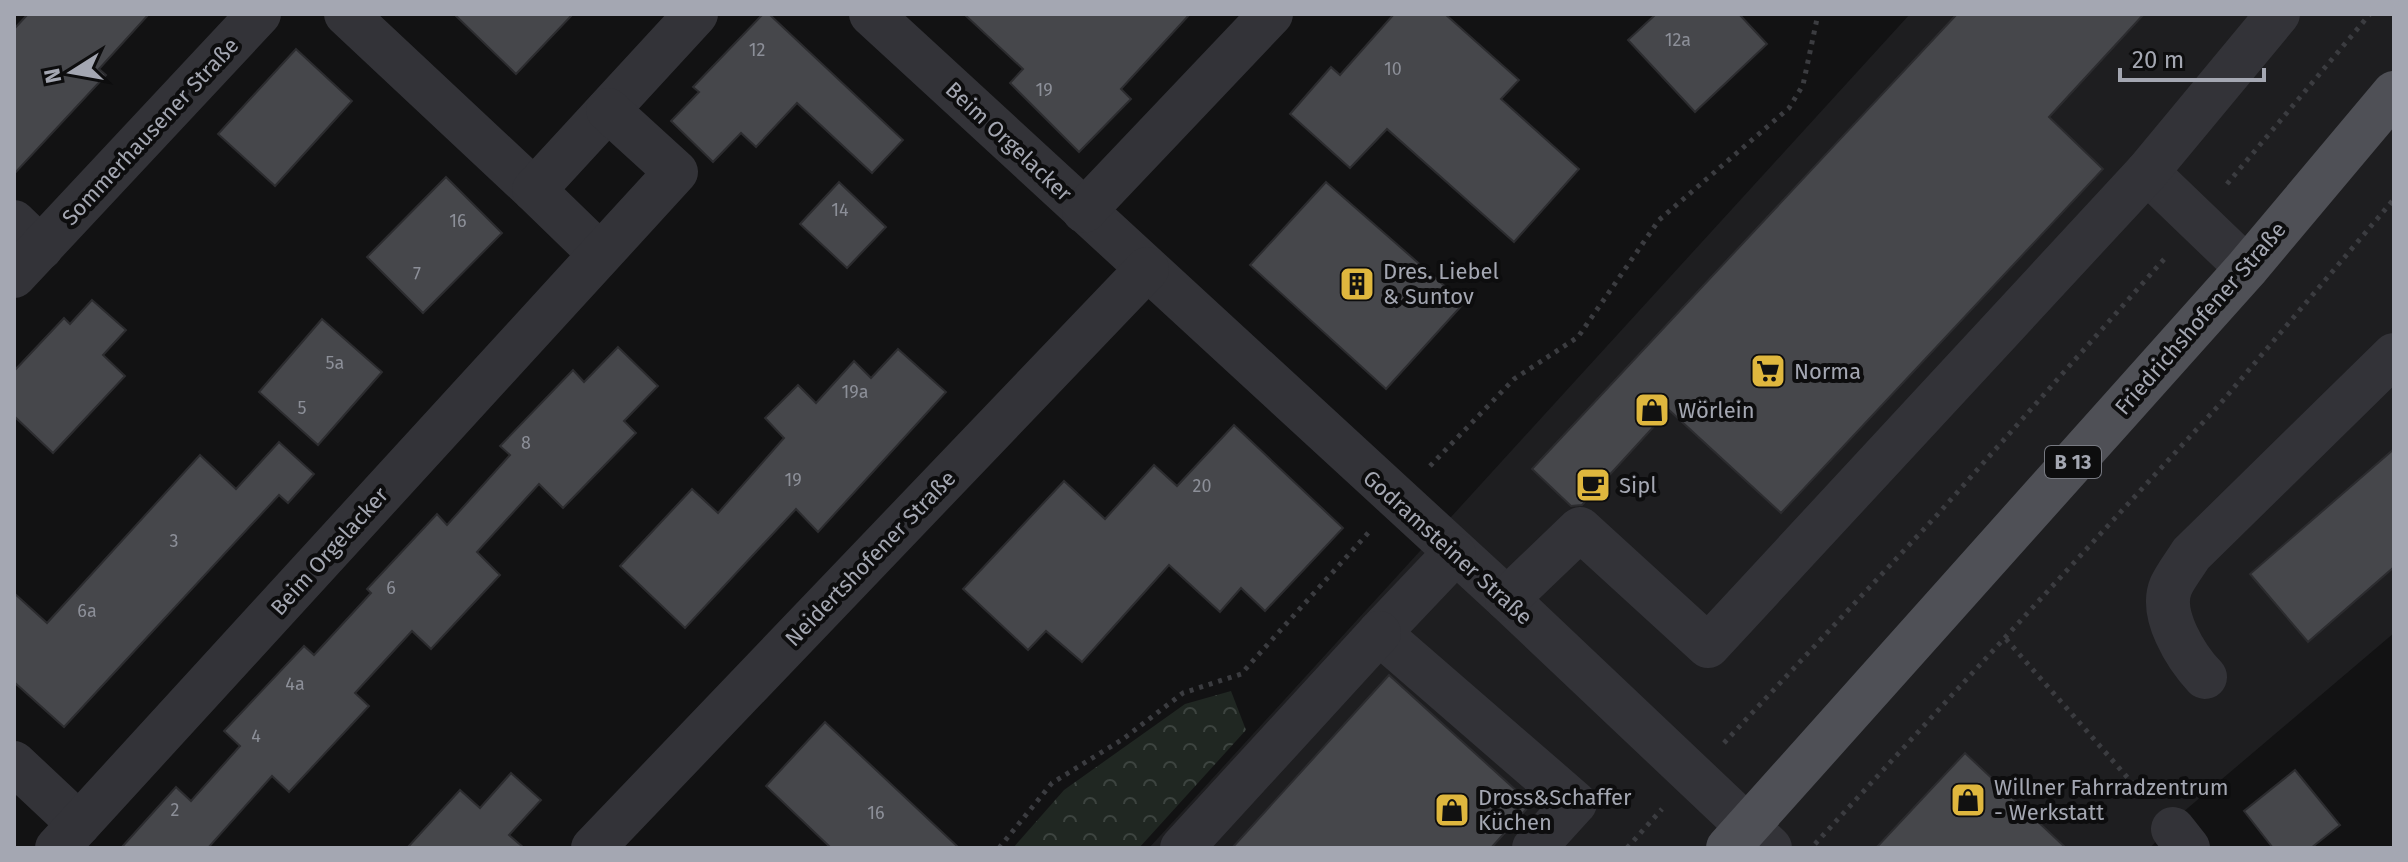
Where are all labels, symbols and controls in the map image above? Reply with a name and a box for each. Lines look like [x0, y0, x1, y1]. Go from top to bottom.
house number: 12a [1665, 29, 1691, 51]
north arrow [32, 32, 112, 112]
street label: Sommerhausener Straße [56, 32, 244, 231]
scale bar [2120, 32, 2264, 82]
house number: 12 [749, 39, 765, 61]
text: 20 m [2132, 46, 2184, 74]
house number: 10 [1384, 58, 1402, 80]
text: N [38, 66, 68, 85]
street label: Beim Orgelacker [940, 76, 1078, 207]
house number: 19 [1035, 79, 1053, 101]
house number: 14 [831, 199, 849, 221]
house number: 16 [449, 210, 467, 232]
street label: Friedrichshofener Straße [2109, 216, 2292, 420]
place label: Dres. Liebel & Suntov [1383, 258, 1499, 310]
house number: 7 [413, 263, 421, 285]
building icon: Dres. Liebel & Suntov [1338, 265, 1376, 303]
house number: 5a [326, 352, 344, 374]
supermarket icon: Norma [1749, 352, 1787, 390]
place label: Norma [1794, 358, 1861, 385]
house number: 19a [842, 381, 868, 403]
shop icon: Wörlein [1633, 391, 1671, 429]
house number: 5 [297, 397, 307, 419]
place label: Wörlein [1678, 397, 1755, 424]
house number: 8 [521, 432, 531, 454]
road number: B 13 [2045, 446, 2101, 478]
street label: Godramsteiner Straße [1357, 464, 1538, 630]
street label: Neidertshofener Straße [779, 465, 961, 652]
cafe icon: Sipl [1574, 466, 1612, 504]
house number: 19 [784, 469, 802, 491]
place label: Sipl [1619, 472, 1657, 499]
house number: 20 [1193, 475, 1211, 497]
street label: Beim Orgelacker [265, 481, 394, 621]
house number: 3 [170, 530, 178, 552]
house number: 6 [386, 577, 396, 599]
house number: 6a [77, 600, 97, 622]
house number: 4a [285, 673, 305, 695]
house number: 4 [251, 725, 261, 747]
place label: Willner Fahrradzentrum - Werkstatt [1994, 774, 2229, 826]
shop icon: Willner Fahrradzentrum - Werkstatt [1949, 781, 1987, 819]
place label: Dross&Schaffer Küchen [1478, 784, 1632, 836]
shop icon: Dross&Schaffer Küchen [1433, 791, 1471, 829]
house number: 2 [171, 799, 180, 821]
house number: 16 [867, 802, 885, 824]

